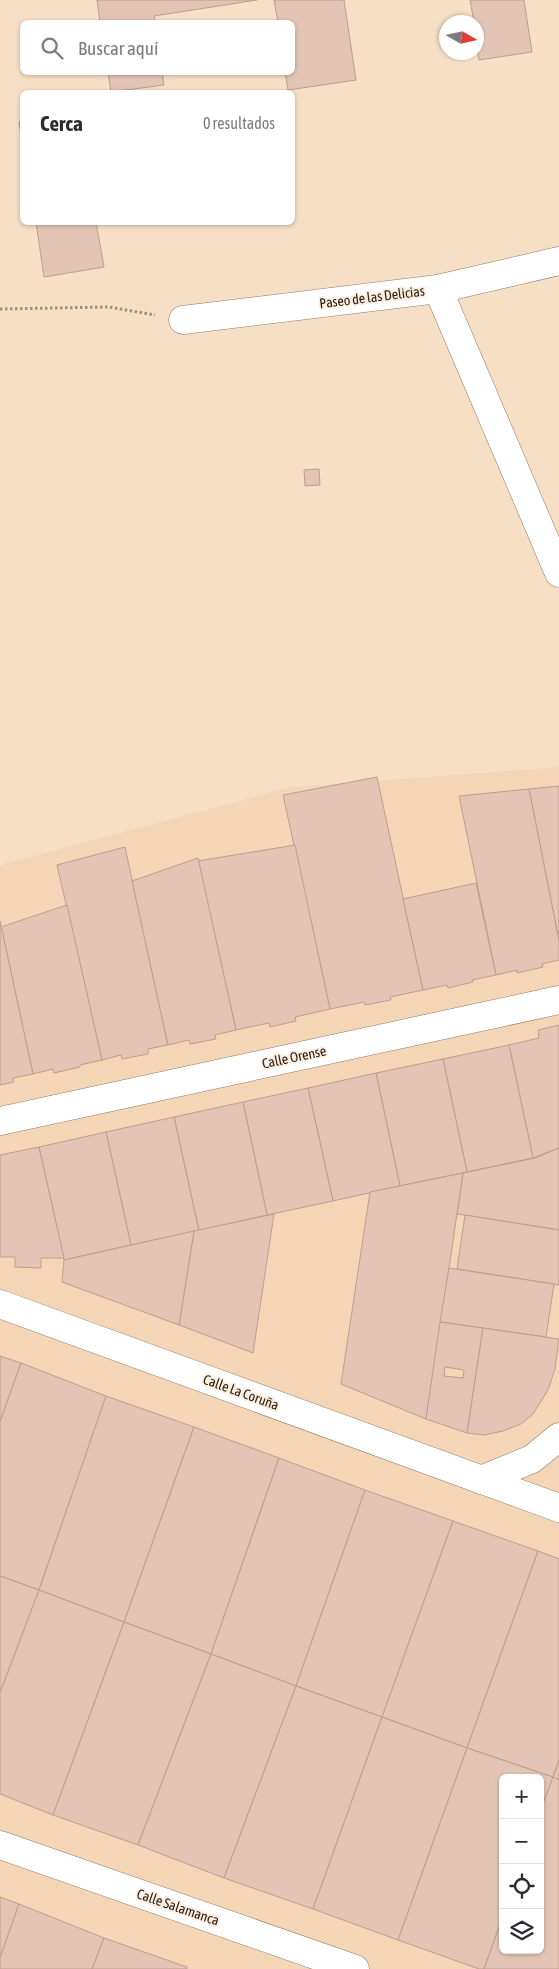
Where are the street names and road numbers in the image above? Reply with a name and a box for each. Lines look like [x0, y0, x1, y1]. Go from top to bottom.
street label: Paseo de las Delicias [319, 283, 426, 311]
street label: Calle Orense [260, 1042, 328, 1072]
street label: Calle La Coruña [201, 1371, 281, 1413]
street label: Calle Salamanca [135, 1885, 221, 1929]

